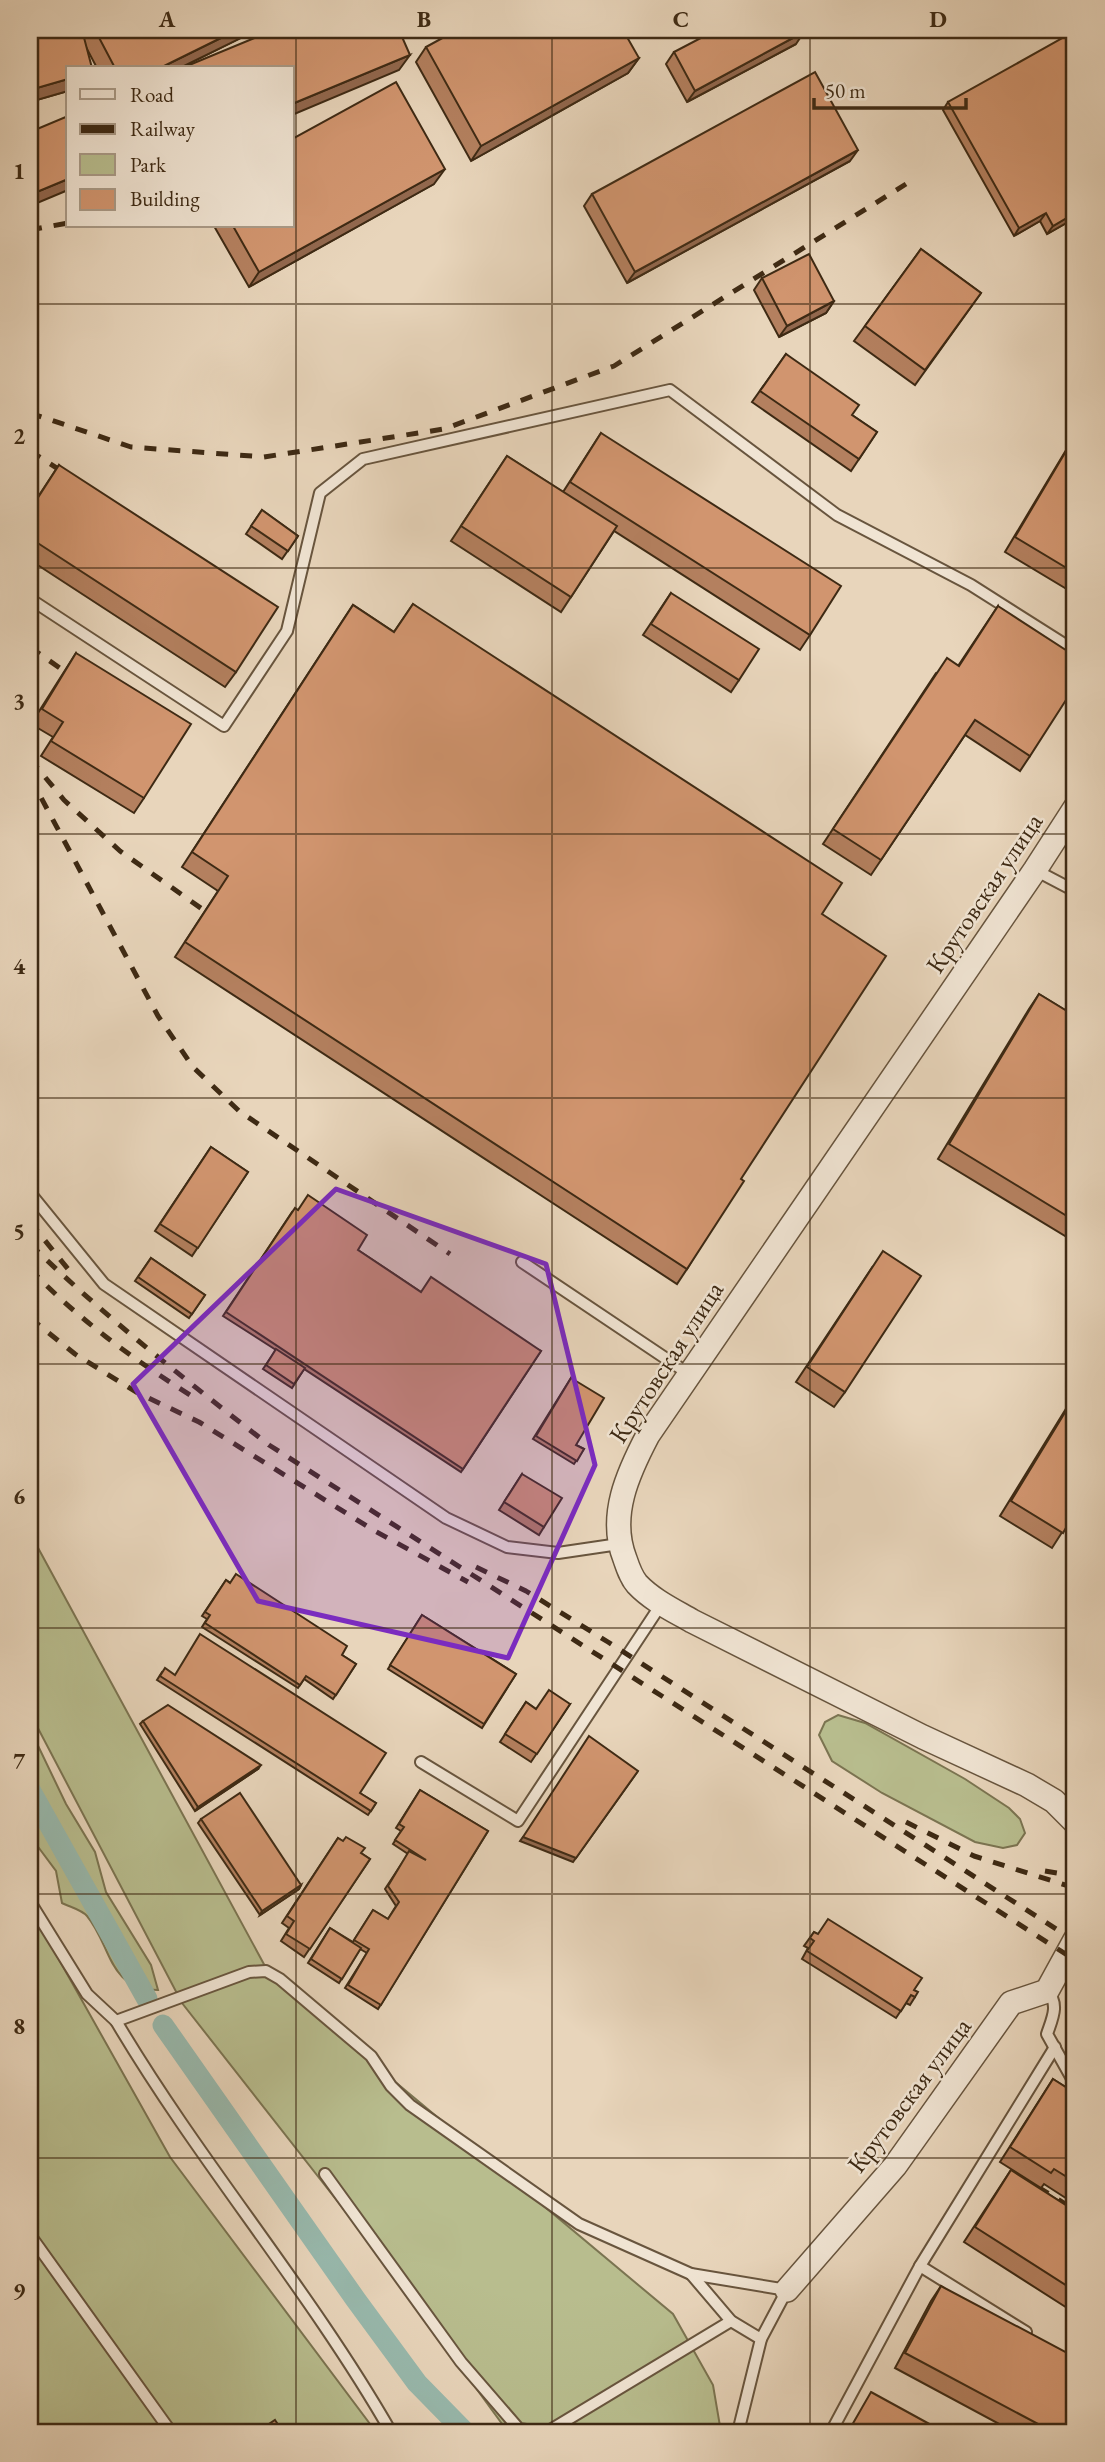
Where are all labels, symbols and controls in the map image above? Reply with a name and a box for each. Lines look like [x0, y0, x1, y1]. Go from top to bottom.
text: A [158, 4, 176, 34]
text: B [417, 4, 431, 34]
text: C [673, 4, 689, 34]
text: D [929, 4, 947, 34]
legend [66, 66, 294, 228]
scale bar [814, 66, 967, 110]
text: 50 m [825, 77, 866, 104]
text: Road [130, 81, 174, 108]
text: Railway [130, 115, 196, 142]
text: Park [130, 151, 167, 178]
text: 1 [13, 156, 25, 186]
text: Building [130, 185, 200, 212]
text: 2 [13, 421, 25, 451]
text: 3 [13, 686, 25, 716]
street label: Крутовская улица [918, 806, 1050, 980]
text: 4 [13, 951, 26, 981]
text: 5 [13, 1216, 25, 1246]
street label: Крутовская улица [601, 1274, 731, 1449]
text: 6 [13, 1481, 25, 1511]
text: 7 [13, 1746, 26, 1776]
street label: Крутовская улица [839, 2010, 979, 2180]
text: 8 [13, 2011, 25, 2041]
text: 9 [13, 2276, 25, 2306]

